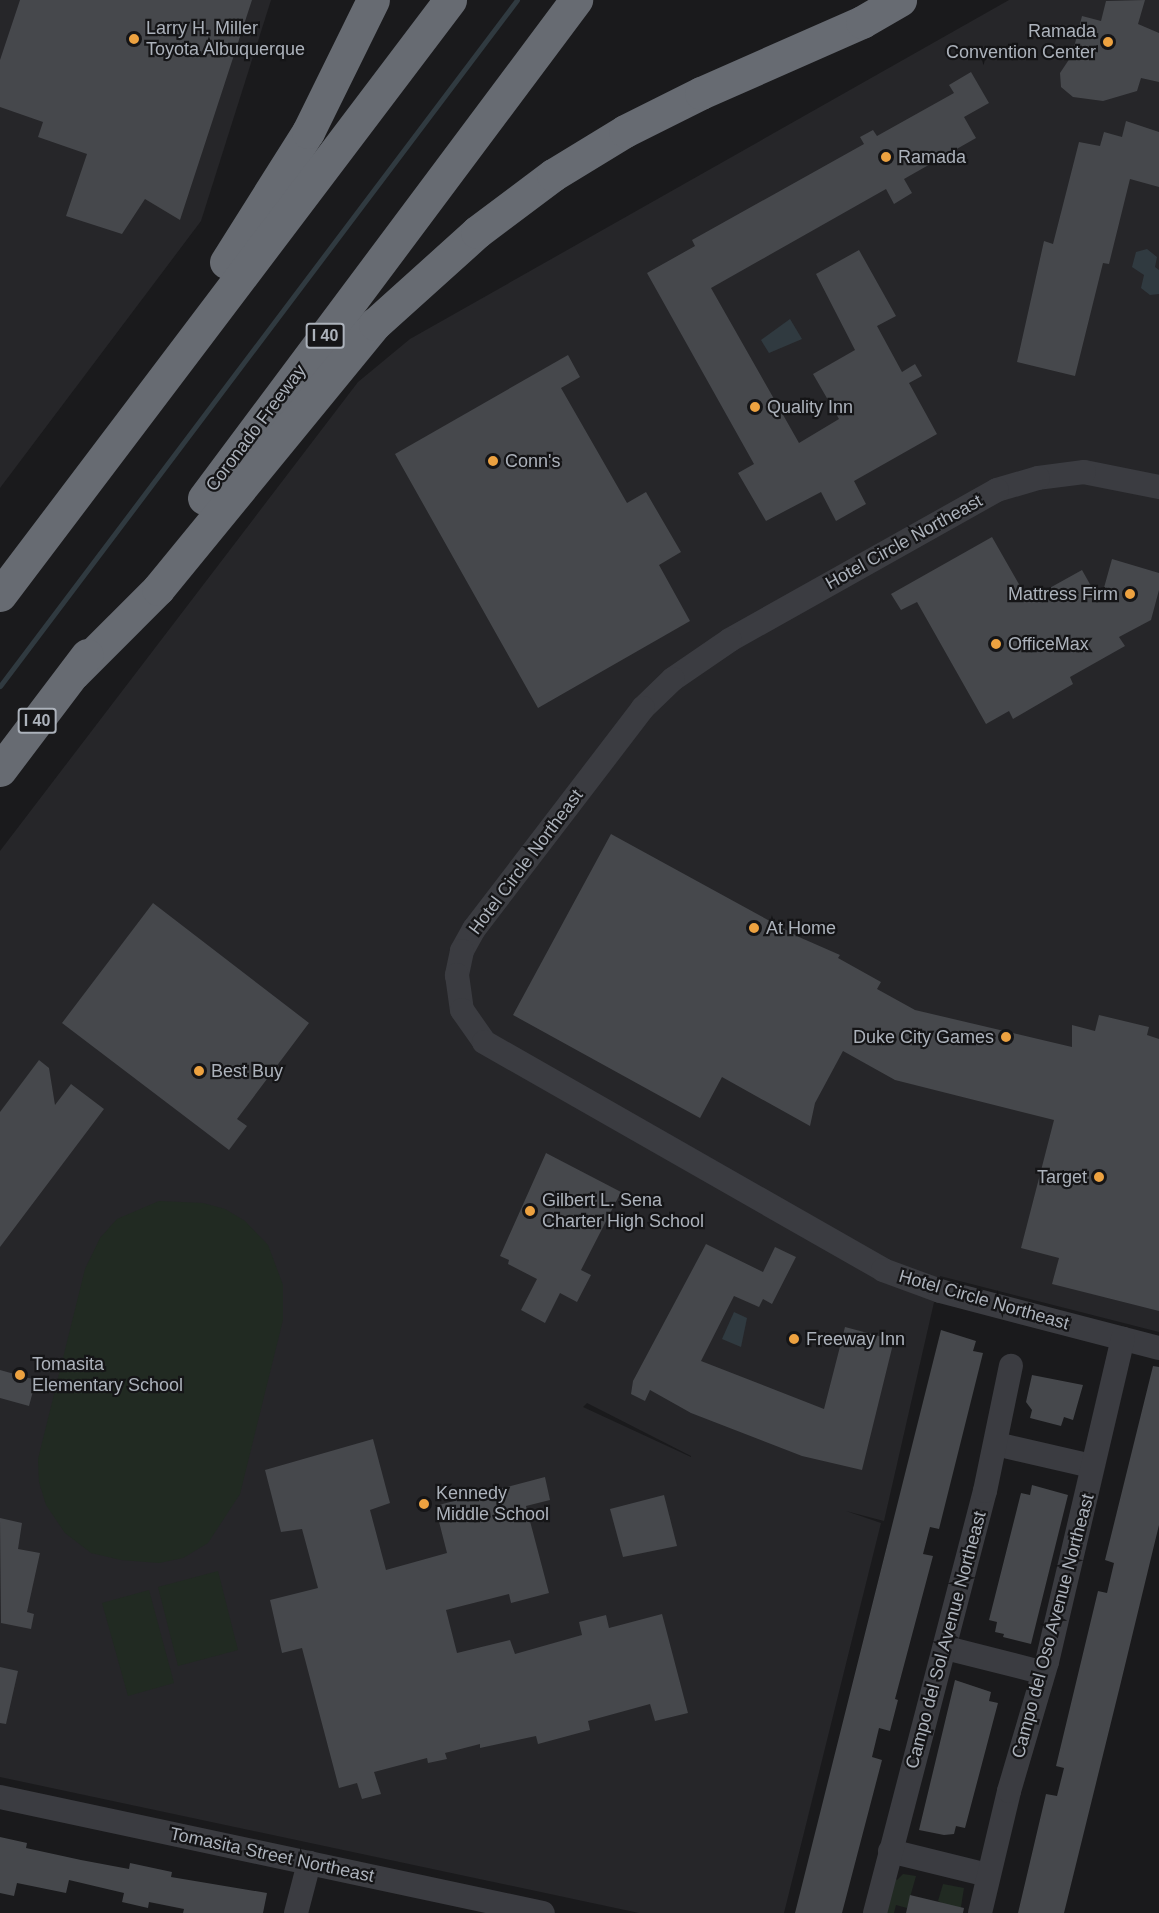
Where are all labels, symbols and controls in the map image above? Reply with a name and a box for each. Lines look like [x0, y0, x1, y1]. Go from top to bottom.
place label: Larry H. Miller Toyota Albuquerque [146, 18, 306, 60]
place label: Ramada Convention Center [946, 21, 1096, 63]
marker: Larry H. Miller Toyota Albuquerque [127, 32, 141, 46]
marker: Ramada Convention Center [1101, 35, 1115, 49]
place label: Ramada [898, 146, 966, 168]
marker: Ramada [879, 150, 893, 164]
road number: I 40 [306, 323, 344, 349]
street label: Coronado Freeway [201, 360, 311, 496]
place label: Quality Inn [767, 396, 853, 418]
marker: Quality Inn [748, 400, 762, 414]
place label: Conn's [505, 450, 560, 472]
marker: Conn's [486, 454, 500, 468]
street label: Hotel Circle Northeast [822, 490, 986, 594]
place label: Mattress Firm [1008, 583, 1118, 605]
marker: Mattress Firm [1123, 587, 1137, 601]
place label: OfficeMax [1008, 633, 1089, 655]
marker: OfficeMax [989, 637, 1003, 651]
road number: I 40 [18, 708, 57, 734]
street label: Hotel Circle Northeast [464, 785, 588, 939]
place label: At Home [766, 917, 836, 939]
marker: At Home [747, 921, 761, 935]
place label: Duke City Games [853, 1026, 994, 1048]
marker: Duke City Games [999, 1030, 1013, 1044]
place label: Best Buy [211, 1060, 283, 1082]
marker: Best Buy [192, 1064, 206, 1078]
place label: Target [1037, 1166, 1087, 1188]
marker: Target [1092, 1170, 1106, 1184]
place label: Gilbert L. Sena Charter High School [542, 1190, 704, 1232]
marker: Gilbert L. Sena Charter High School [523, 1204, 537, 1218]
street label: Hotel Circle Northeast [896, 1265, 1072, 1335]
place label: Freeway Inn [806, 1328, 905, 1350]
marker: Freeway Inn [787, 1332, 801, 1346]
place label: Tomasita Elementary School [32, 1354, 183, 1396]
marker: Tomasita Elementary School [13, 1368, 27, 1382]
place label: Kennedy Middle School [436, 1483, 549, 1526]
street label: Campo del Oso Avenue Northeast [1007, 1491, 1099, 1761]
marker: Kennedy Middle School [417, 1497, 431, 1511]
street label: Campo del Sol Avenue Northeast [901, 1508, 991, 1772]
street label: Tomasita Street Northeast [168, 1823, 376, 1887]

